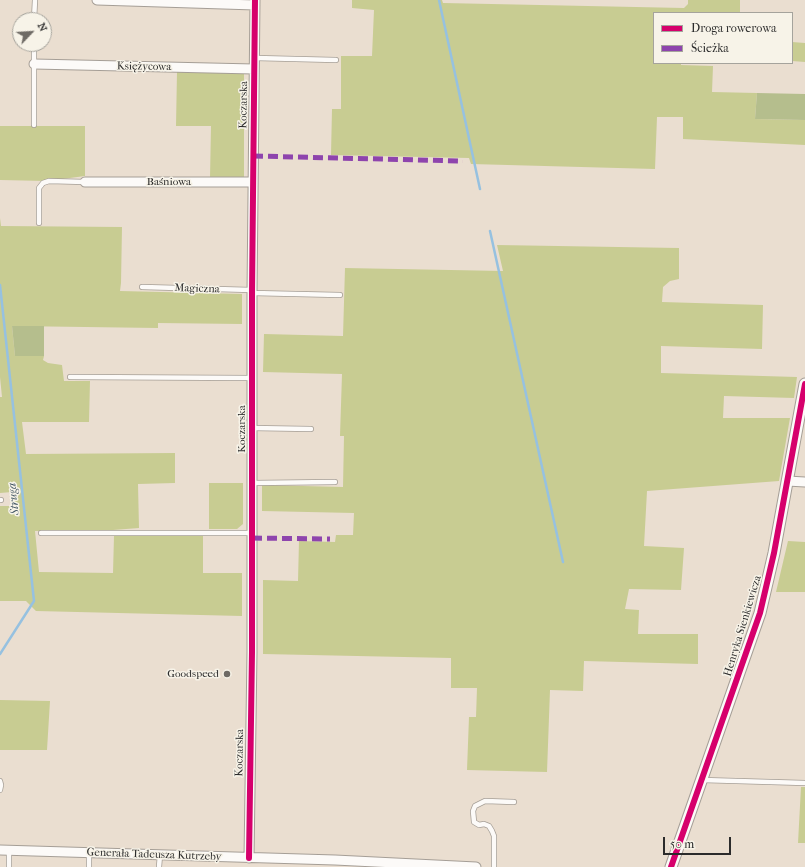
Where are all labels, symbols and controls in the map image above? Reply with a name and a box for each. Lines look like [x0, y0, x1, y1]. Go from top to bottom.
north arrow [12, 12, 52, 52]
legend [653, 12, 793, 64]
text: N [35, 21, 50, 34]
text: Droga rowerowa [691, 21, 777, 35]
text: Ścieżka [691, 41, 729, 55]
street label: Księżycowa [117, 60, 171, 74]
street label: Koczarska [237, 81, 251, 129]
street label: Baśniowa [147, 175, 191, 189]
street label: Magiczna [174, 282, 220, 296]
street label: Koczarska [235, 405, 249, 453]
water label: Struga [5, 482, 23, 516]
street label: Henryka Sienkiewicza [721, 574, 765, 678]
place label: Goodspeed [167, 667, 219, 681]
marker: Goodspeed [222, 669, 232, 679]
street label: Koczarska [233, 729, 247, 777]
scale bar [665, 829, 733, 855]
text: 50 m [670, 837, 694, 851]
street label: Generała Tadeusza Kutrzeby [86, 846, 222, 864]

